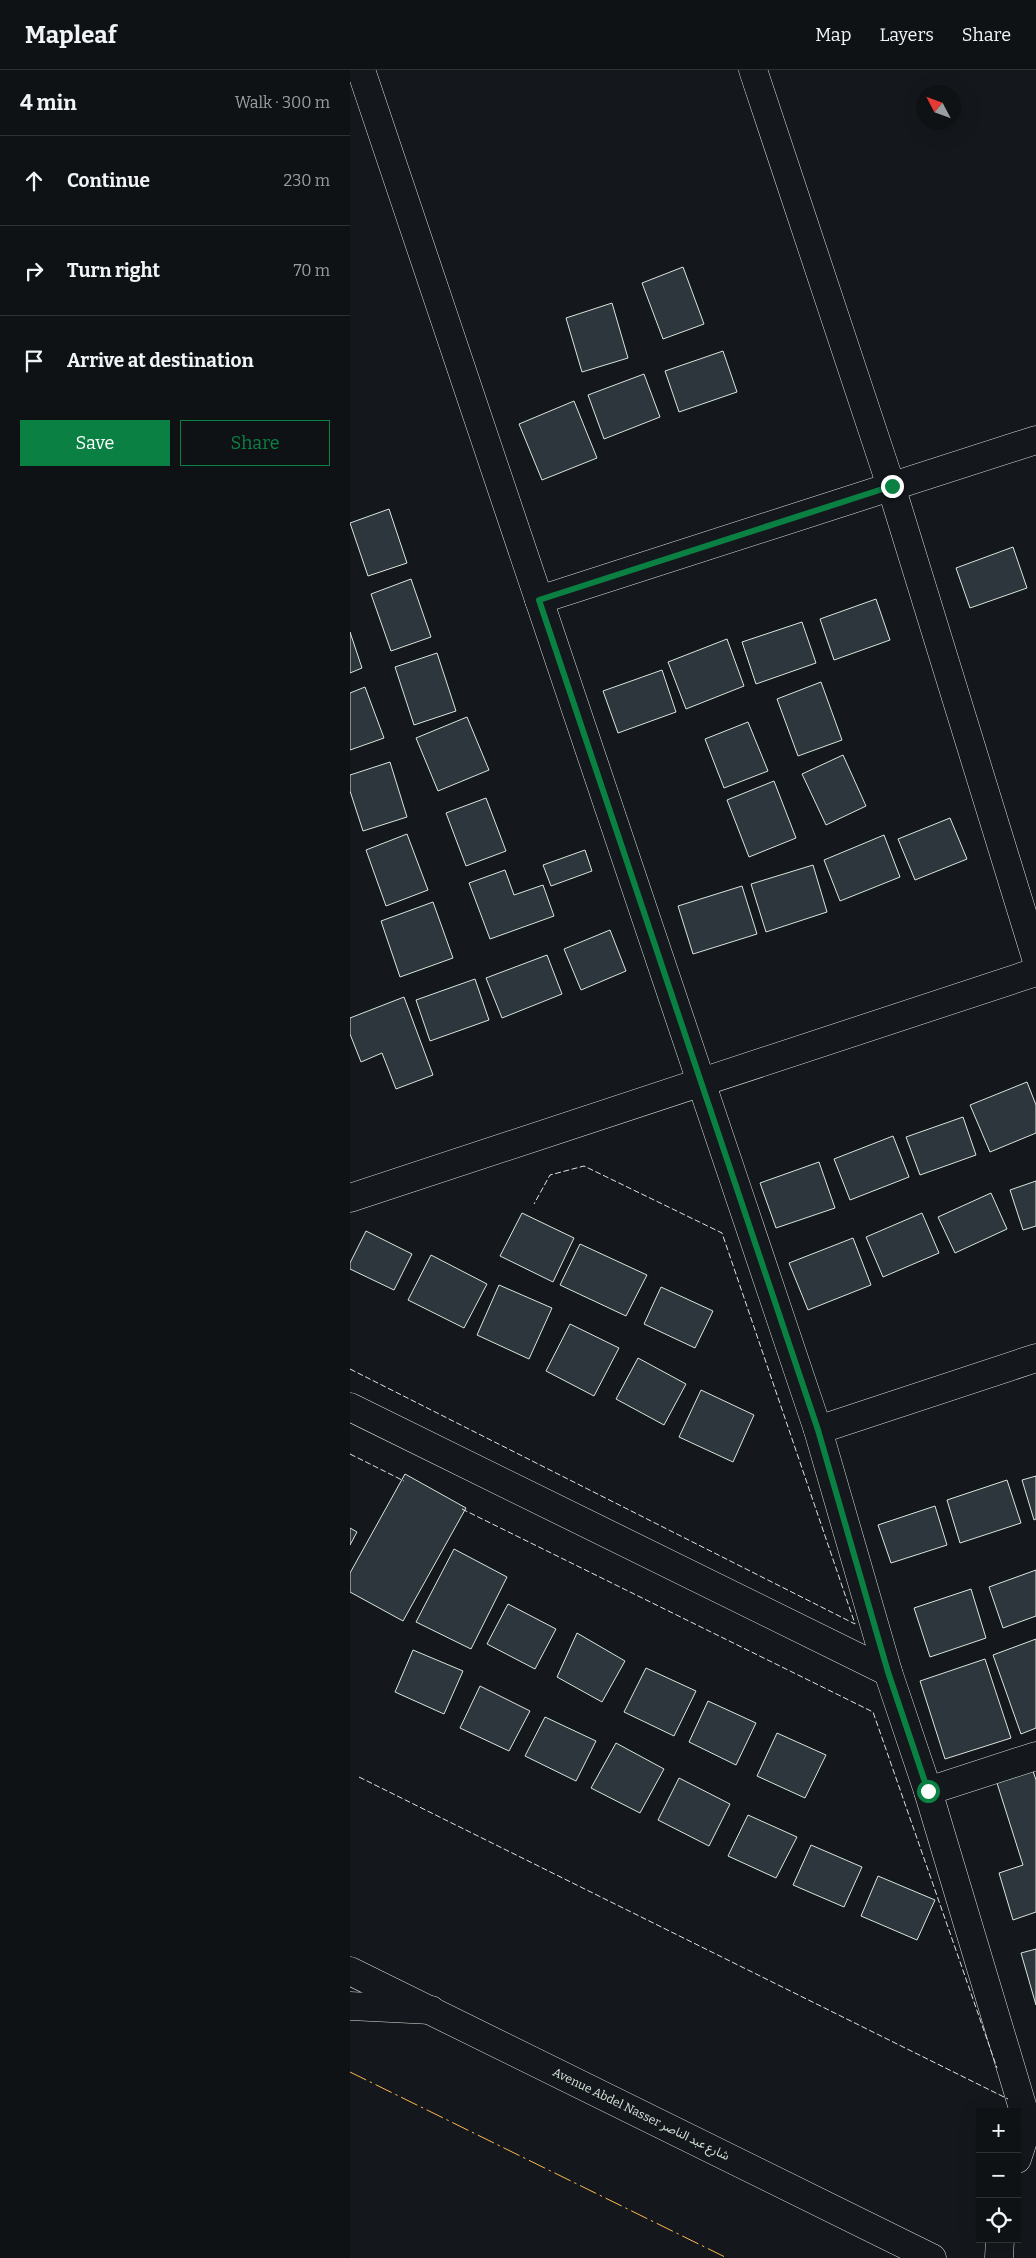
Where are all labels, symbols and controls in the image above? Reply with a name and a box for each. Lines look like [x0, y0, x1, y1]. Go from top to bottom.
text: Mapleaf [25, 21, 117, 49]
text: Map [815, 24, 851, 46]
text: Layers [879, 24, 934, 46]
text: Share [962, 24, 1011, 46]
north arrow [916, 85, 961, 130]
text: 4 min [20, 90, 77, 116]
text: Walk · 300 m [235, 93, 330, 112]
icon: ahead [20, 167, 48, 195]
text: Continue [67, 169, 150, 192]
text: 230 m [283, 171, 330, 190]
icon: right [20, 257, 48, 285]
text: Turn right [67, 259, 160, 282]
text: 70 m [294, 261, 330, 280]
icon: arrive [20, 347, 48, 375]
text: Arrive at destination [67, 349, 254, 372]
button: Save [20, 420, 170, 466]
button: Share [180, 420, 330, 466]
route end [881, 475, 904, 498]
route start [917, 1780, 940, 1803]
street label: Avenue Abdel Nasser شارع عبد الناصر [549, 2065, 732, 2165]
map controls [976, 2108, 1021, 2243]
button: + [976, 2108, 1021, 2153]
button: − [976, 2153, 1021, 2198]
button: locate [976, 2198, 1021, 2243]

